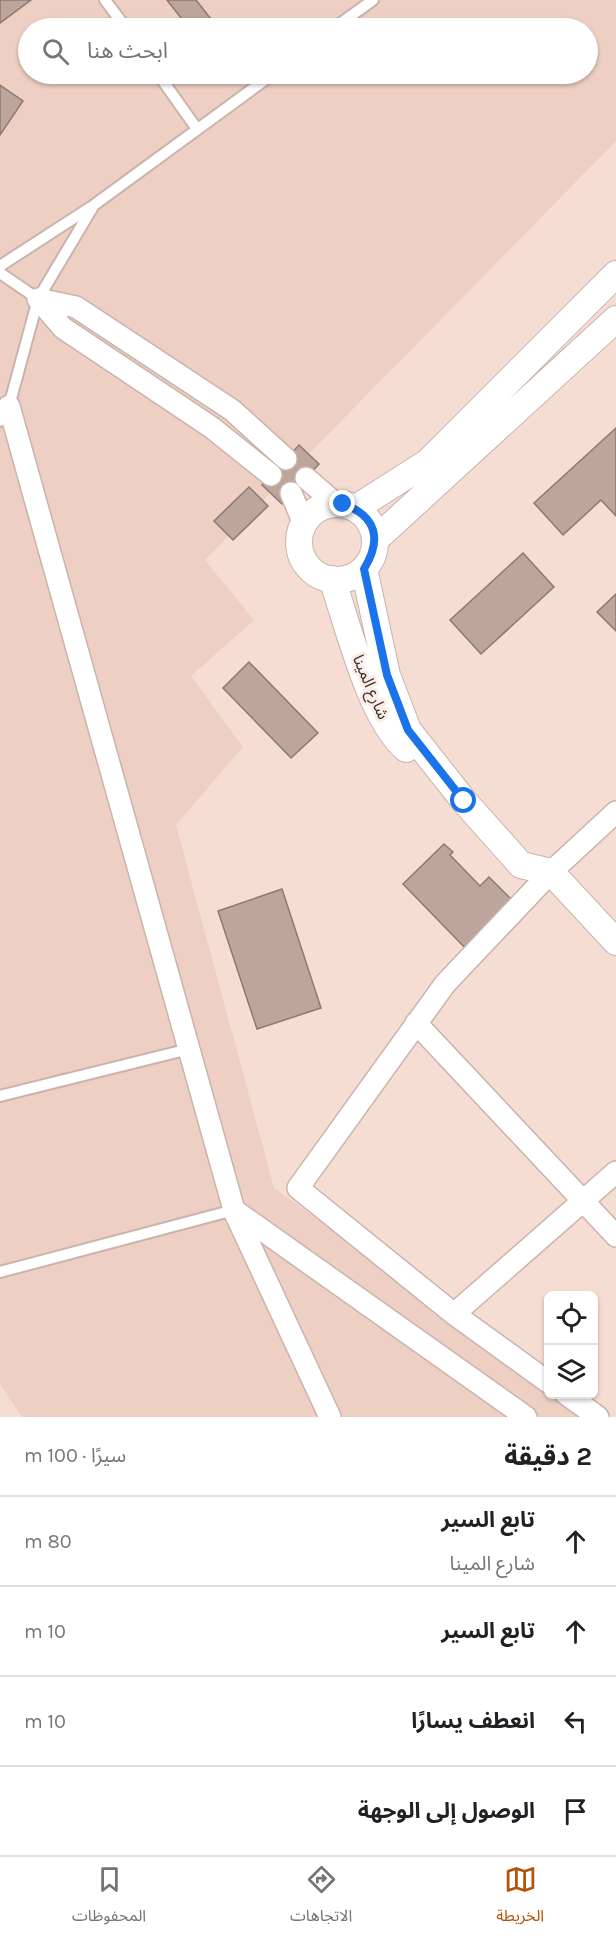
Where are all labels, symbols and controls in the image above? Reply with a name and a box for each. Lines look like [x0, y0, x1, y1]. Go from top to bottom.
search box [18, 18, 598, 84]
icon: search [39, 35, 72, 68]
text: ابحث هنا [87, 38, 168, 64]
route end [329, 490, 355, 516]
street label: شارع المينا [346, 652, 393, 723]
route start [450, 787, 476, 813]
map controls [544, 1291, 598, 1399]
button: locate [544, 1291, 598, 1345]
button: layers [544, 1345, 598, 1399]
text: 2 دقيقة [504, 1441, 592, 1472]
text: سيرًا · 100 m [24, 1444, 126, 1467]
text: تابع السير [441, 1507, 535, 1533]
icon: ahead [559, 1525, 592, 1558]
text: 80 m [24, 1530, 72, 1553]
text: شارع المينا [450, 1552, 535, 1575]
icon: ahead [559, 1615, 592, 1648]
text: تابع السير [441, 1618, 535, 1644]
text: 10 m [24, 1620, 66, 1643]
icon: left [559, 1705, 592, 1738]
text: انعطف يسارًا [411, 1708, 535, 1734]
text: 10 m [24, 1710, 66, 1733]
icon: arrive [559, 1795, 592, 1828]
text: الوصول إلى الوجهة [358, 1798, 535, 1824]
tab: المحفوظات [72, 1863, 146, 1933]
tab: الاتجاهات [290, 1863, 352, 1933]
tab: الخريطة [496, 1863, 544, 1933]

